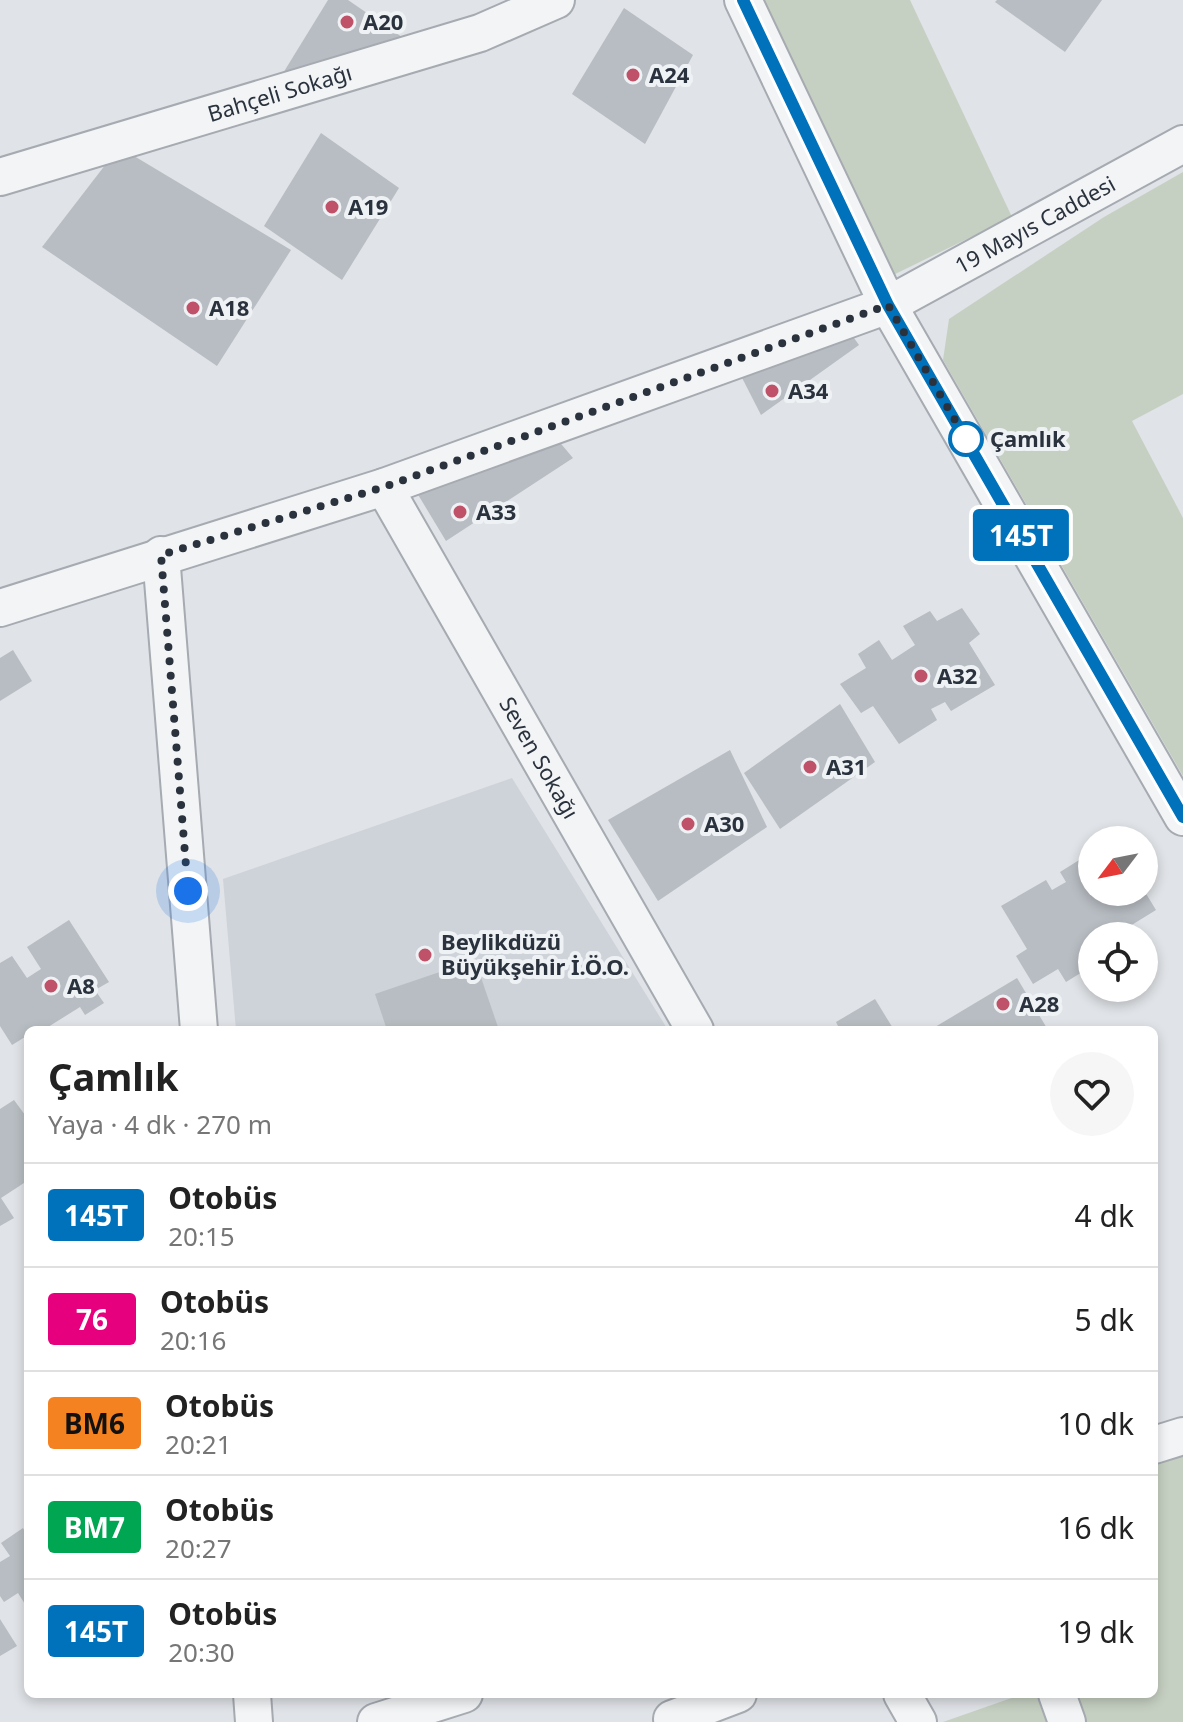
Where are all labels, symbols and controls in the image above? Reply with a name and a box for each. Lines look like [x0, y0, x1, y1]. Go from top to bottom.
place label: A20 [363, 6, 403, 36]
marker: A20 [338, 13, 356, 31]
street label: Bahçeli Sokağı [204, 56, 355, 128]
place label: A24 [649, 59, 690, 89]
marker: A24 [624, 66, 642, 84]
street label: 19 Mayıs Caddesi [949, 168, 1120, 280]
place label: A19 [348, 191, 388, 221]
marker: A19 [323, 198, 341, 216]
place label: A18 [209, 292, 249, 322]
marker: A18 [184, 299, 202, 317]
place label: A34 [788, 375, 829, 405]
marker: A34 [763, 382, 781, 400]
marker: Çamlık [949, 422, 983, 456]
place label: Çamlık [990, 423, 1066, 453]
place label: A33 [476, 496, 516, 526]
marker: A33 [451, 503, 469, 521]
line badge: 145T [965, 509, 1077, 561]
text: 145T [989, 516, 1053, 554]
place label: A32 [937, 660, 977, 690]
marker: A32 [912, 667, 930, 685]
street label: Seven Sokağı [493, 691, 587, 824]
place label: A31 [826, 751, 866, 781]
marker: A31 [801, 758, 819, 776]
place label: A30 [704, 808, 744, 838]
marker: A30 [679, 815, 697, 833]
north arrow [1078, 826, 1158, 906]
map controls [1078, 826, 1158, 1002]
your location [168, 871, 208, 911]
button: locate [1078, 922, 1158, 1002]
place label: Beylikdüzü Büyükşehir İ.Ö.O. [441, 926, 629, 981]
marker: Beylikdüzü Büyükşehir İ.Ö.O. [416, 946, 434, 964]
place label: A8 [67, 970, 95, 1000]
marker: A8 [42, 977, 60, 995]
place label: A28 [1019, 988, 1059, 1018]
marker: A28 [994, 995, 1012, 1013]
text: Çamlık [48, 1050, 178, 1102]
button: heart [1050, 1052, 1134, 1136]
text: Yaya · 4 dk · 270 m [48, 1106, 272, 1142]
text: Otobüs [168, 1177, 277, 1218]
text: 4 dk [1075, 1195, 1134, 1236]
text: 145T [64, 1196, 128, 1234]
text: 20:15 [168, 1218, 235, 1254]
text: Otobüs [160, 1281, 269, 1322]
text: 5 dk [1075, 1299, 1134, 1340]
text: 76 [76, 1300, 108, 1338]
text: 20:16 [160, 1322, 226, 1358]
text: Otobüs [165, 1385, 274, 1426]
text: 10 dk [1057, 1403, 1134, 1444]
text: BM6 [64, 1404, 125, 1442]
text: 20:21 [165, 1426, 232, 1462]
text: Otobüs [165, 1489, 274, 1530]
text: 16 dk [1057, 1507, 1134, 1548]
text: BM7 [64, 1508, 125, 1546]
text: 20:27 [165, 1530, 232, 1566]
text: Otobüs [168, 1593, 277, 1634]
text: 19 dk [1057, 1611, 1134, 1652]
text: 145T [64, 1612, 128, 1650]
text: 20:30 [168, 1634, 235, 1670]

